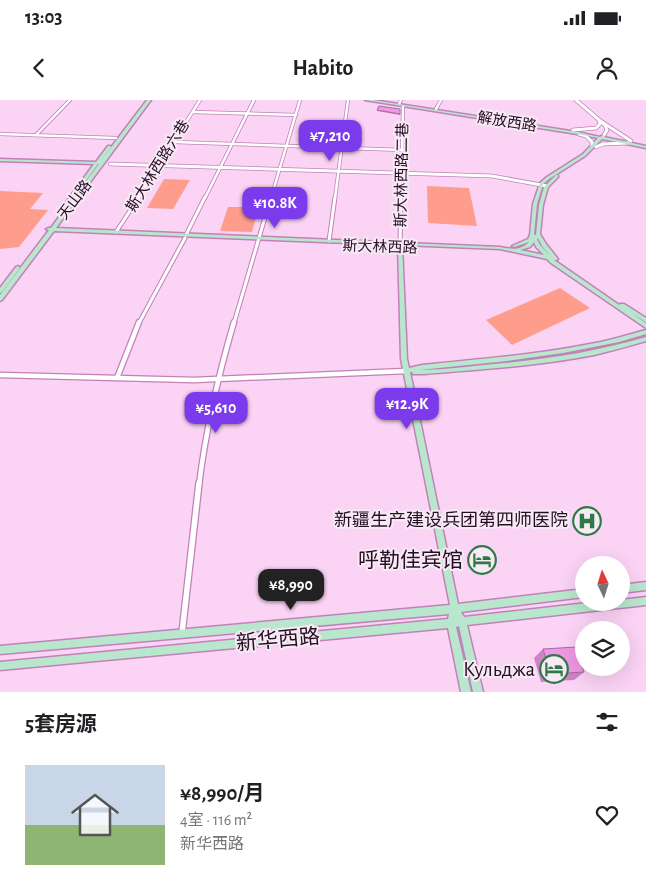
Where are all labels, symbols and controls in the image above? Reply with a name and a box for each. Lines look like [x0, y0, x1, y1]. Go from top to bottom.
text: 13:03 [25, 8, 62, 27]
icon: back [25, 54, 53, 82]
icon: person [593, 54, 621, 82]
text: Habito [293, 57, 353, 79]
street label: 解放西路 [476, 109, 538, 134]
street label: 斯大林西路六巷 [123, 117, 192, 215]
pin: ¥7,210 [289, 120, 371, 162]
street label: 斯大林西路二巷 [393, 122, 410, 228]
text: ¥7,210 [310, 128, 350, 144]
street label: 天山路 [55, 177, 95, 222]
pin: ¥10.8K [234, 186, 316, 229]
text: ¥10.8K [253, 195, 297, 211]
street label: 斯大林西路 [342, 237, 418, 256]
pin: ¥12.9K [366, 388, 448, 430]
pin: ¥5,610 [175, 392, 257, 434]
text: ¥12.9K [386, 396, 428, 412]
text: ¥5,610 [196, 400, 236, 416]
hospital icon: 新疆生产建设兵团第四师医院 [572, 506, 602, 536]
place label: 新疆生产建设兵团第四师医院 [334, 510, 568, 530]
hotel icon: 呼勒佳宾馆 [467, 545, 497, 575]
place label: 呼勒佳宾馆 [358, 549, 463, 571]
north arrow [575, 556, 630, 611]
map controls [575, 556, 630, 676]
pin: ¥8,990 [250, 568, 332, 611]
text: ¥8,990 [269, 577, 313, 593]
button: layers [575, 621, 630, 676]
street label: 新华西路 [235, 625, 321, 654]
hotel icon: Кульджа [539, 654, 569, 684]
place label: Кульджа [463, 659, 535, 680]
icon: filters [593, 708, 621, 736]
text: 5套房源 [25, 714, 97, 735]
text: ¥8,990/月 [180, 783, 264, 804]
icon: home [65, 785, 125, 845]
icon: heart [593, 801, 621, 829]
text: 4室 · 116 m² [180, 812, 252, 828]
text: 新华西路 [180, 836, 244, 852]

